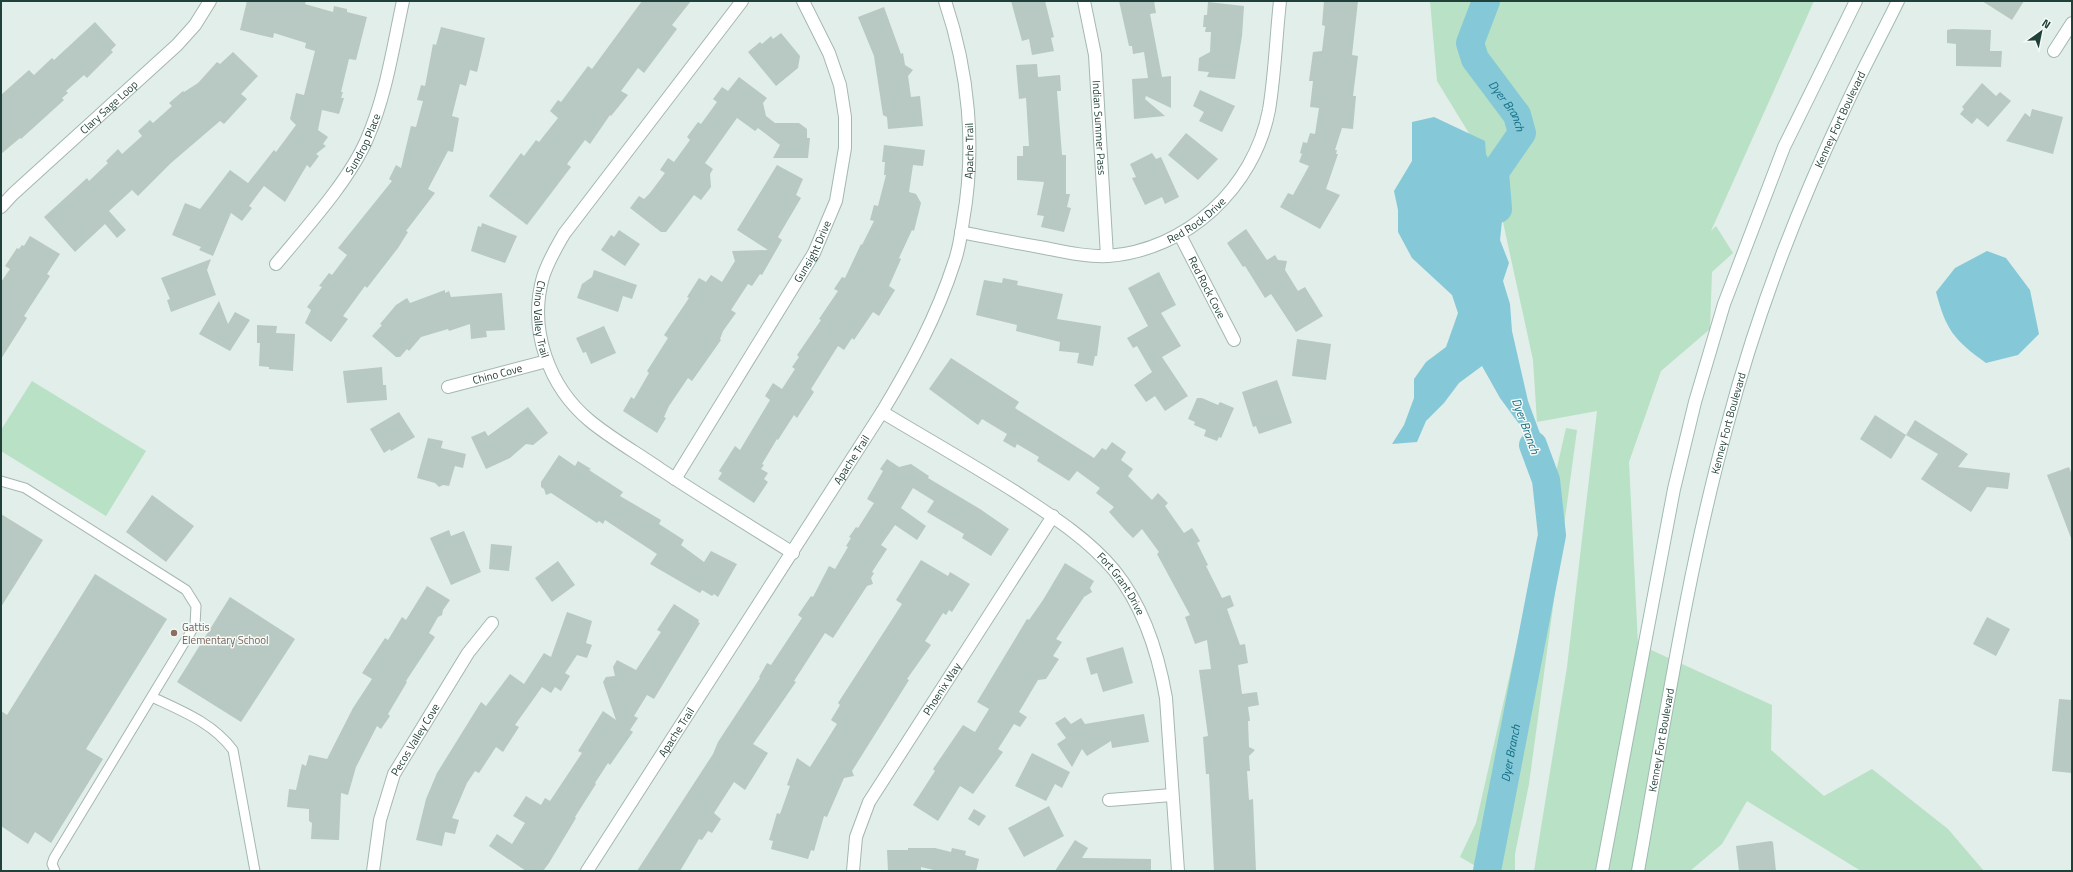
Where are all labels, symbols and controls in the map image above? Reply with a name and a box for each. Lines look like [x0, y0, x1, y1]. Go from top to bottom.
north arrow [2021, 12, 2061, 52]
text: N [2039, 15, 2054, 32]
street label: Kenney Fort Boulevard [1811, 68, 1869, 170]
street label: Clary Sage Loop [76, 76, 141, 138]
water label: Dyer Branch [1484, 76, 1531, 134]
street label: Indian Summer Pass [1089, 80, 1110, 176]
street label: Sundrop Place [341, 111, 384, 178]
street label: Apache Trail [960, 123, 977, 179]
street label: Red Rock Drive [1164, 193, 1230, 247]
street label: Gunsight Drive [790, 218, 835, 286]
street label: Red Rock Cove [1184, 254, 1230, 322]
street label: Chino Valley Trail [530, 279, 553, 360]
street label: Chino Cove [471, 360, 524, 388]
street label: Kenney Fort Boulevard [1707, 370, 1750, 476]
water label: Dyer Branch [1507, 396, 1545, 457]
street label: Apache Trail [830, 432, 873, 487]
street label: Fort Grant Drive [1094, 548, 1149, 618]
place label: Gattis Elementary School [182, 619, 269, 648]
marker: Gattis Elementary School [169, 628, 179, 638]
street label: Phoenix Way [919, 659, 965, 718]
street label: Kenney Fort Boulevard [1644, 687, 1678, 793]
street label: Pecos Valley Cove [387, 700, 444, 779]
street label: Apache Trail [654, 704, 698, 760]
water label: Dyer Branch [1495, 722, 1525, 783]

